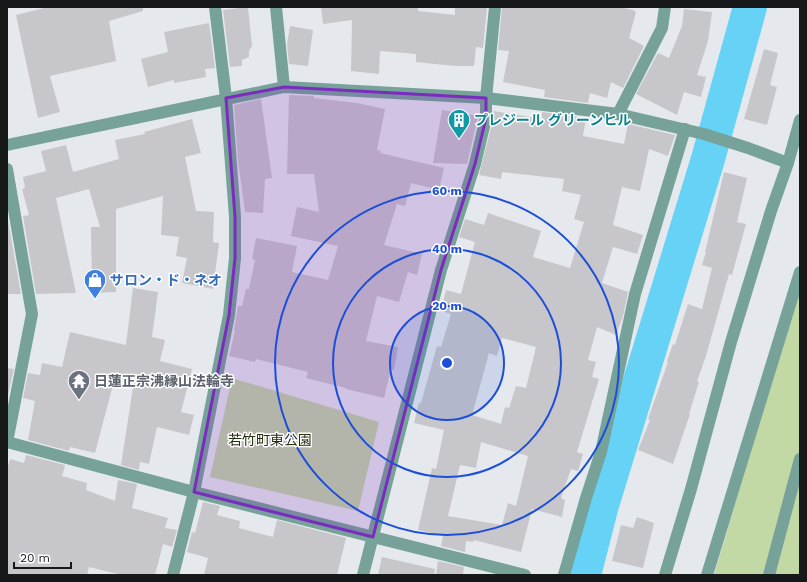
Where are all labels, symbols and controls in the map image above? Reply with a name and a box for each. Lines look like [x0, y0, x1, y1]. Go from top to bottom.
building icon: プレジール グリーンヒル [446, 107, 472, 140]
place label: プレジール グリーンヒル [474, 112, 631, 128]
text: 60 m [432, 184, 462, 198]
text: 40 m [432, 242, 462, 256]
shop icon: サロン・ド・ネオ [82, 267, 108, 300]
place label: サロン・ド・ネオ [110, 272, 222, 288]
text: 20 m [432, 299, 462, 313]
centre of rings [440, 356, 454, 370]
temple icon: 日蓮正宗沸縁山法輪寺 [66, 368, 92, 401]
place label: 日蓮正宗沸縁山法輪寺 [94, 373, 234, 389]
park label: 若竹町東公園 [228, 432, 312, 448]
scale bar [14, 544, 71, 570]
text: 20 m [20, 551, 50, 565]

